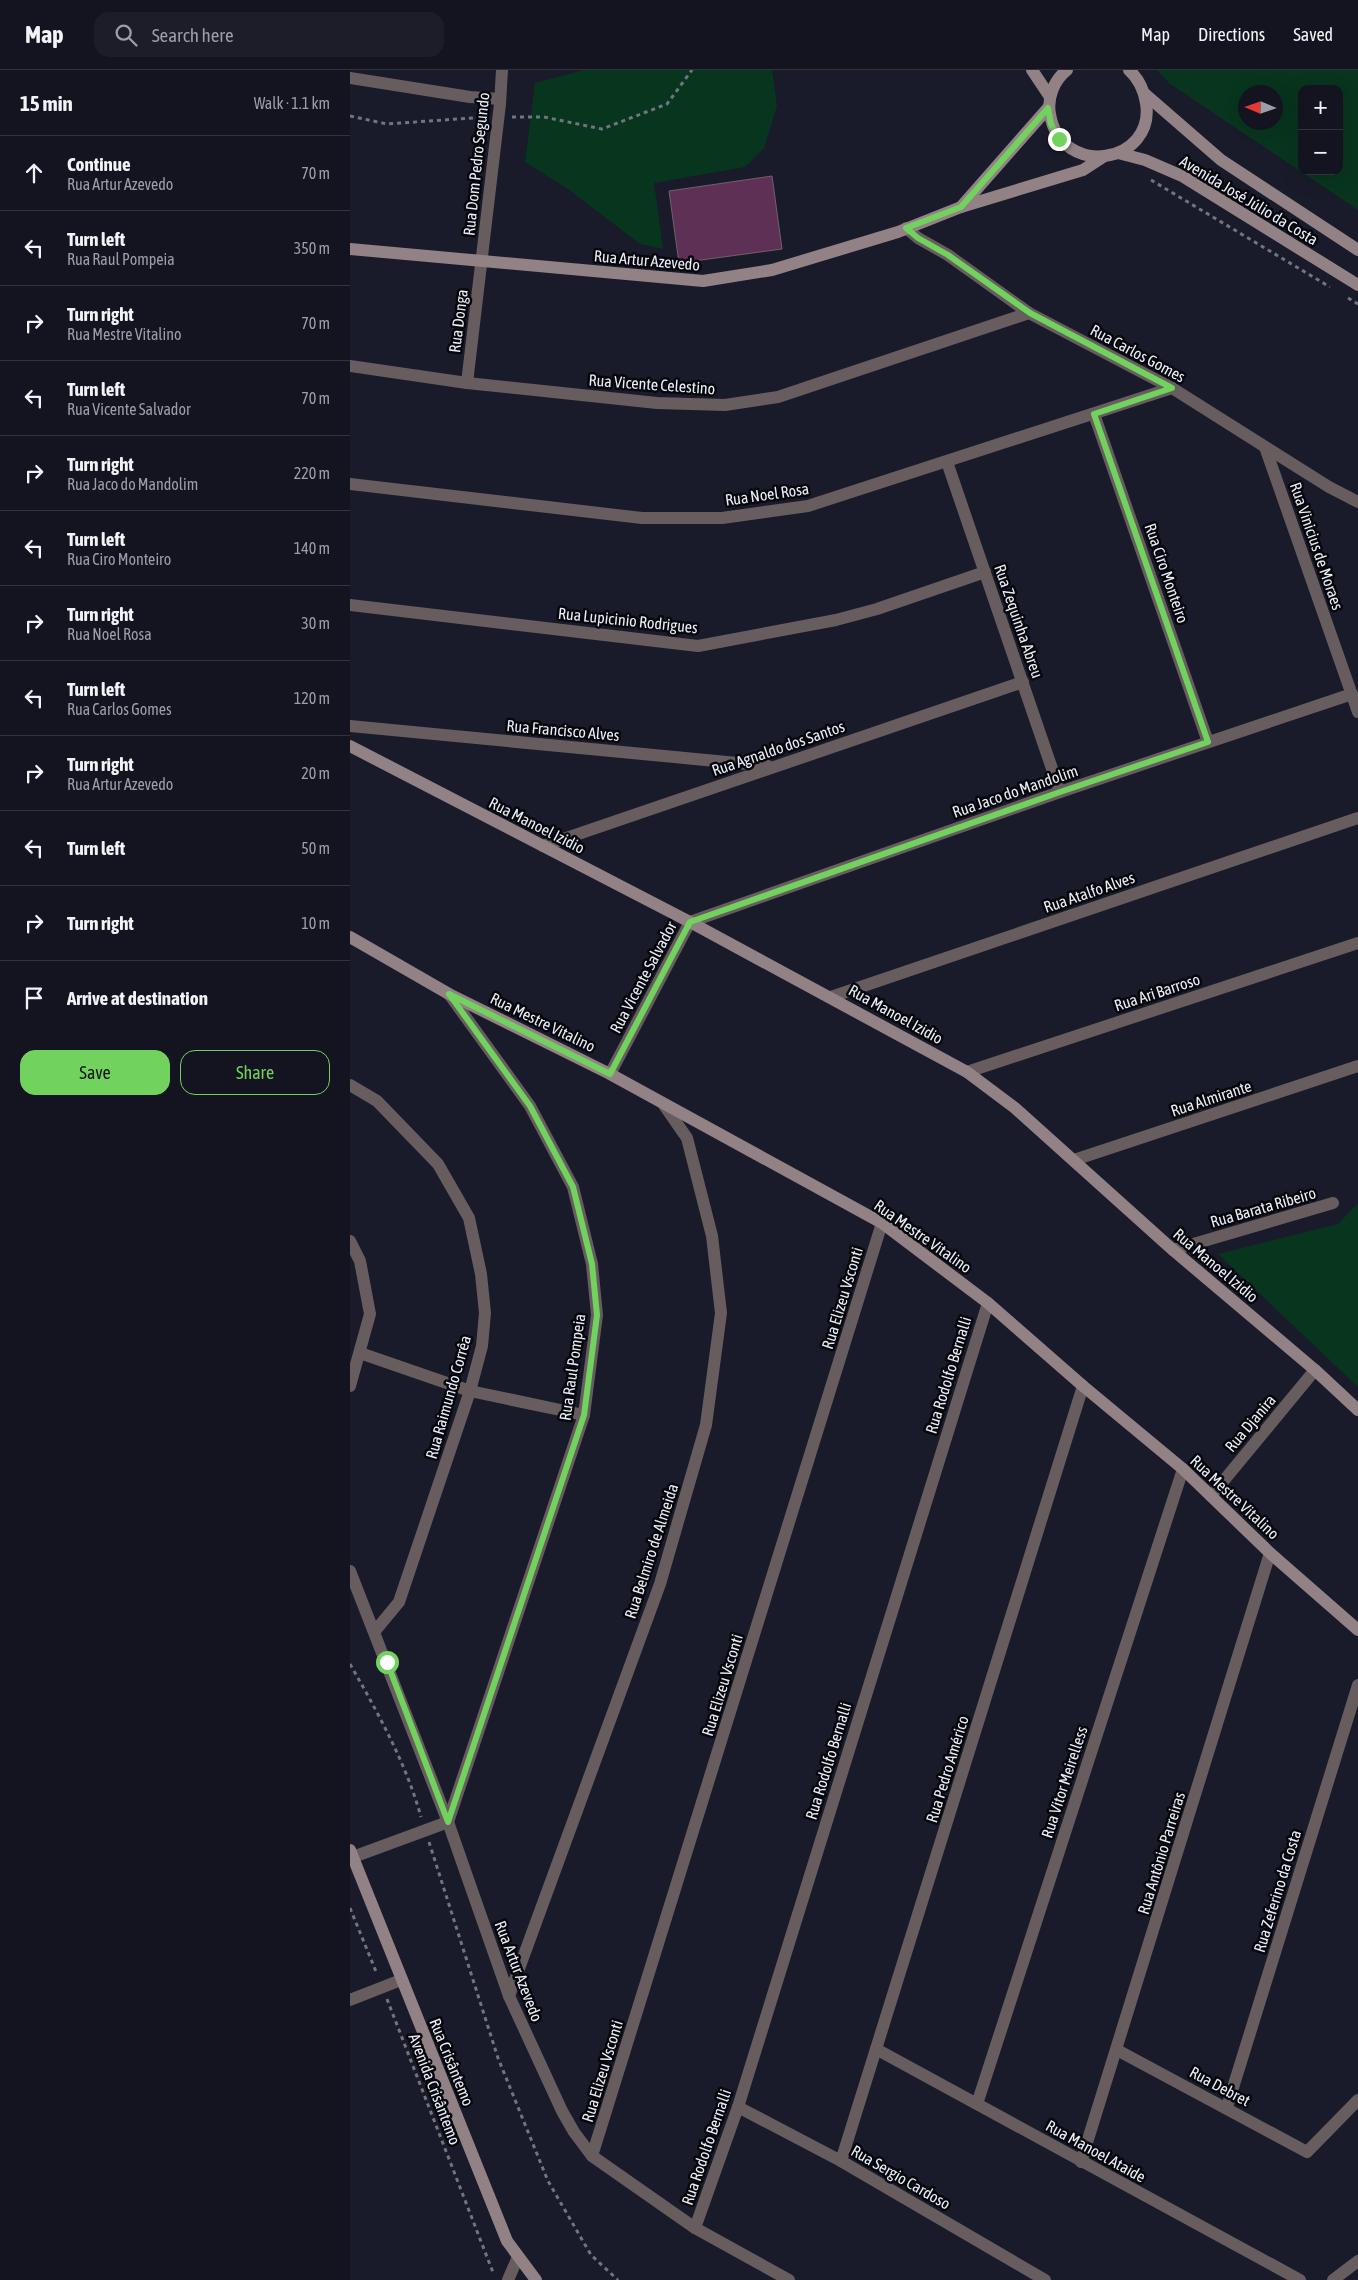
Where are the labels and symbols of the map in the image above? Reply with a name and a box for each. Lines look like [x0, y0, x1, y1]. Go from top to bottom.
north arrow [1238, 85, 1283, 130]
street label: Rua Dom Pedro Segundo [460, 92, 493, 237]
route end [1048, 128, 1071, 151]
street label: Avenida José Júlio da Costa [1177, 152, 1321, 248]
street label: Rua Artur Azevedo [593, 246, 701, 274]
street label: Rua Donga [445, 288, 472, 354]
street label: Rua Carlos Gomes [1088, 321, 1189, 386]
street label: Rua Vicente Celestino [588, 371, 716, 397]
street label: Rua Noel Rosa [724, 479, 810, 509]
street label: Rua Vinicius de Moraes [1287, 480, 1347, 612]
street label: Rua Ciro Monteiro [1142, 521, 1192, 625]
street label: Rua Zequinha Abreu [990, 562, 1047, 681]
street label: Rua Lupicinio Rodrigues [557, 604, 699, 637]
street label: Rua Francisco Alves [506, 716, 621, 744]
street label: Rua Agnaldo dos Santos [709, 717, 847, 780]
street label: Rua Jaco do Mandolim [950, 761, 1080, 821]
street label: Rua Manoel Izidio [486, 793, 588, 857]
street label: Rua Atalfo Alves [1041, 868, 1137, 916]
street label: Rua Vicente Salvador [606, 918, 680, 1036]
street label: Rua Ari Barroso [1112, 970, 1202, 1014]
street label: Rua Manoel Izidio [846, 981, 946, 1047]
street label: Rua Mestre Vitalino [488, 989, 598, 1055]
street label: Rua Almirante [1168, 1076, 1254, 1120]
street label: Rua Barata Ribeiro [1208, 1183, 1318, 1231]
street label: Rua Mestre Vitalino [871, 1196, 975, 1276]
street label: Rua Manoel Izidio [1170, 1224, 1262, 1306]
street label: Rua Elizeu Vsconti [818, 1245, 866, 1351]
street label: Rua Raul Pompeia [556, 1312, 589, 1422]
street label: Rua Rodolfo Bernalli [922, 1314, 974, 1436]
street label: Rua Raimundo Corrêa [422, 1333, 474, 1461]
street label: Rua Djanira [1221, 1391, 1280, 1456]
street label: Rua Mestre Vitalino [1187, 1451, 1283, 1543]
street label: Rua Belmiro de Almeida [621, 1481, 681, 1621]
street label: Rua Elizeu Vsconti [698, 1632, 746, 1738]
route start [376, 1651, 399, 1674]
street label: Rua Rodolfo Bernalli [802, 1700, 854, 1822]
street label: Rua Pedro Américo [922, 1713, 972, 1825]
street label: Rua Vitor Meirelless [1037, 1724, 1091, 1840]
street label: Rua Antônio Parreiras [1134, 1789, 1188, 1916]
street label: Rua Zeferino da Costa [1250, 1828, 1304, 1954]
street label: Rua Artur Azevedo [492, 1918, 546, 2024]
street label: Rua Crisântemo [426, 2016, 478, 2108]
street label: Rua Elizeu Vsconti [578, 2018, 626, 2124]
street label: Avenida Crisântemo [406, 2031, 464, 2147]
street label: Rua Debret [1187, 2063, 1254, 2110]
street label: Rua Rodolfo Bernalli [678, 2087, 734, 2207]
street label: Rua Manoel Ataide [1043, 2116, 1149, 2186]
street label: Rua Sergio Cardoso [848, 2141, 954, 2214]

